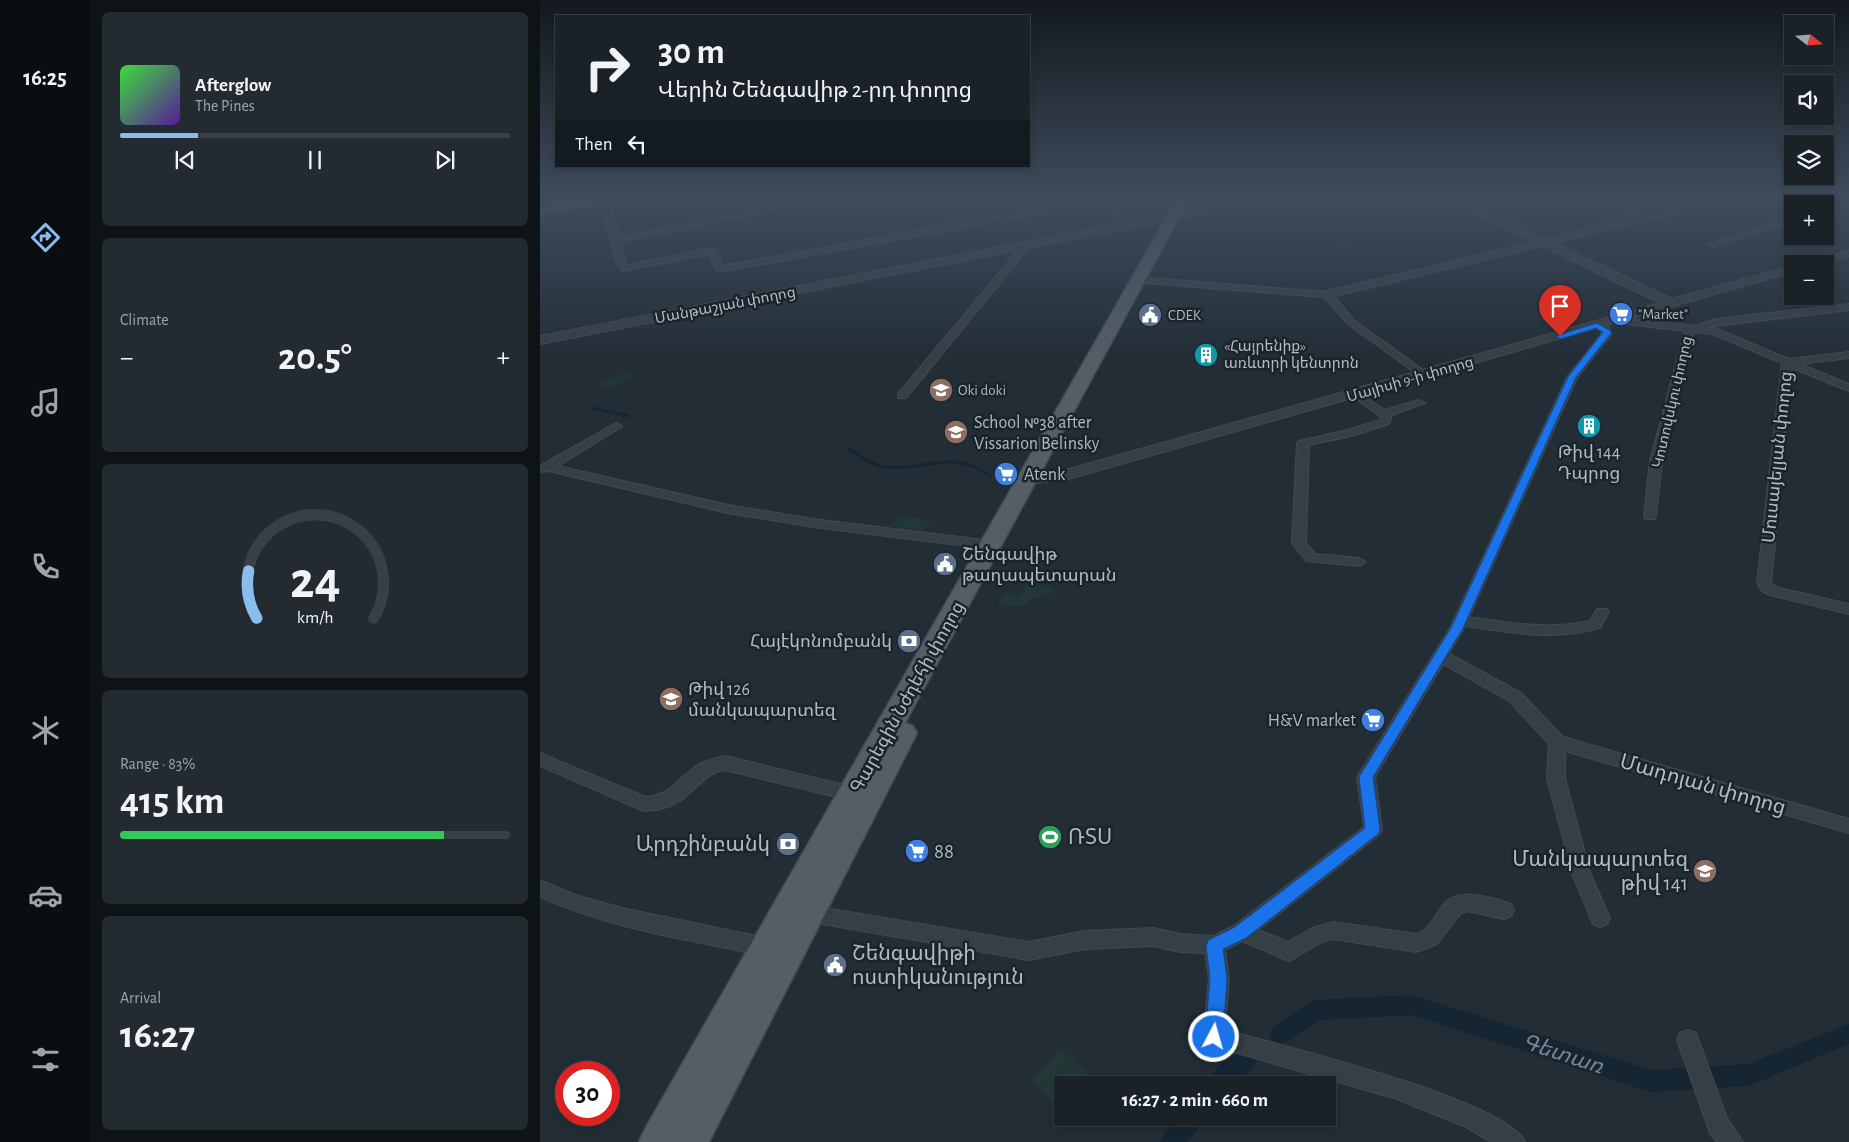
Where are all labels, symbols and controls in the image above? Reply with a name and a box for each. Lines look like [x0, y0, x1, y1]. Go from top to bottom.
north arrow [1784, 15, 1834, 65]
map controls [1784, 15, 1834, 305]
icon: right [575, 35, 640, 100]
text: 30 m [658, 35, 725, 70]
text: 16:25 [23, 67, 67, 89]
button: sound [1784, 75, 1834, 125]
text: Afterglow [195, 76, 271, 95]
text: Վերին Շենգավիթ 2-րդ փողոց [658, 79, 972, 101]
text: The Pines [195, 98, 255, 114]
icon: left [623, 130, 651, 158]
text: Then [575, 135, 613, 154]
button: layers [1784, 135, 1834, 185]
icon: previous [171, 146, 199, 174]
icon: pause [301, 146, 329, 174]
icon: next [431, 146, 459, 174]
button: + [1784, 195, 1834, 245]
icon: directions [28, 220, 63, 255]
button: − [1784, 255, 1834, 305]
street label: Մանթաշյան փողոց [653, 283, 797, 327]
pin [1539, 285, 1581, 336]
icon: arrive [1546, 292, 1574, 320]
supermarket icon: "Market" [1608, 301, 1634, 327]
public building icon: CDEK [1137, 302, 1163, 328]
place label: "Market" [1638, 307, 1688, 322]
place label: CDEK [1168, 308, 1202, 323]
text: Climate [120, 312, 169, 328]
street label: Կոտովսկու փողոց [1650, 335, 1696, 470]
place label: «Հայրենիք» առևտրի կենտրոն [1224, 338, 1359, 372]
text: 20.5° [278, 339, 352, 377]
building icon: «Հայրենիք» առևտրի կենտրոն [1193, 342, 1219, 368]
text: − [120, 344, 133, 372]
text: + [497, 344, 510, 372]
street label: Մայիսի 9-ի փողոց [1345, 354, 1476, 406]
street label: Մուսայելյան փողոց [1760, 370, 1796, 544]
school or university icon: Oki doki [928, 377, 954, 403]
place label: Oki doki [958, 383, 1006, 398]
icon: music [28, 385, 63, 420]
building icon: Թիվ 144 Դպրոց [1576, 413, 1602, 439]
place label: School №38 after Vissarion Belinsky [974, 414, 1100, 453]
school or university icon: School №38 after Vissarion Belinsky [943, 419, 969, 445]
place label: Թիվ 144 Դպրոց [1558, 444, 1621, 483]
supermarket icon: Atenk [993, 461, 1019, 487]
place label: Atenk [1024, 466, 1066, 484]
place label: Շենգավիթ թաղապետարան [962, 546, 1117, 585]
icon: phone [28, 549, 63, 584]
public building icon: Շենգավիթ թաղապետարան [932, 551, 958, 577]
text: 24 [290, 555, 340, 607]
street label: Գարեգին Նժդեհի փողոց [848, 599, 968, 796]
text: km/h [297, 609, 333, 627]
bank icon: Հայէկոնոմբանկ [896, 628, 922, 654]
place label: Հայէկոնոմբանկ [750, 633, 892, 651]
place label: Թիվ 126 մանկապարտեզ [688, 681, 837, 720]
school or university icon: Թիվ 126 մանկապարտեզ [658, 686, 684, 712]
supermarket icon: H&V market [1360, 707, 1386, 733]
place label: H&V market [1268, 712, 1356, 730]
icon: climate [28, 713, 63, 748]
street label: Մադոյան փողոց [1617, 751, 1788, 819]
text: Range · 83% [120, 756, 196, 772]
text: 415 km [120, 783, 224, 821]
sports icon: ՌՏՍ [1037, 824, 1063, 850]
place label: ՌՏՍ [1068, 827, 1112, 848]
bank icon: Արդշինբանկ [775, 831, 801, 857]
place label: Արդշինբանկ [636, 834, 770, 856]
supermarket icon: 88 [904, 838, 930, 864]
place label: 88 [934, 841, 954, 862]
place label: Մանկապարտեզ թիվ 141 [1512, 849, 1689, 895]
school or university icon: Մանկապարտեզ թիվ 141 [1692, 858, 1718, 884]
icon: car [28, 878, 63, 913]
place label: Շենգավիթի ոստիկանություն [852, 943, 1024, 989]
public building icon: Շենգավիթի ոստիկանություն [822, 952, 848, 978]
text: Arrival [120, 990, 161, 1006]
position arrow [1187, 1010, 1239, 1062]
text: 16:27 [120, 1017, 195, 1055]
water label: Գետառ [1519, 1030, 1606, 1078]
icon: filters [28, 1042, 63, 1077]
speed limit sign: 30 [555, 1061, 620, 1126]
text: 16:27 · 2 min · 660 m [1122, 1091, 1268, 1110]

